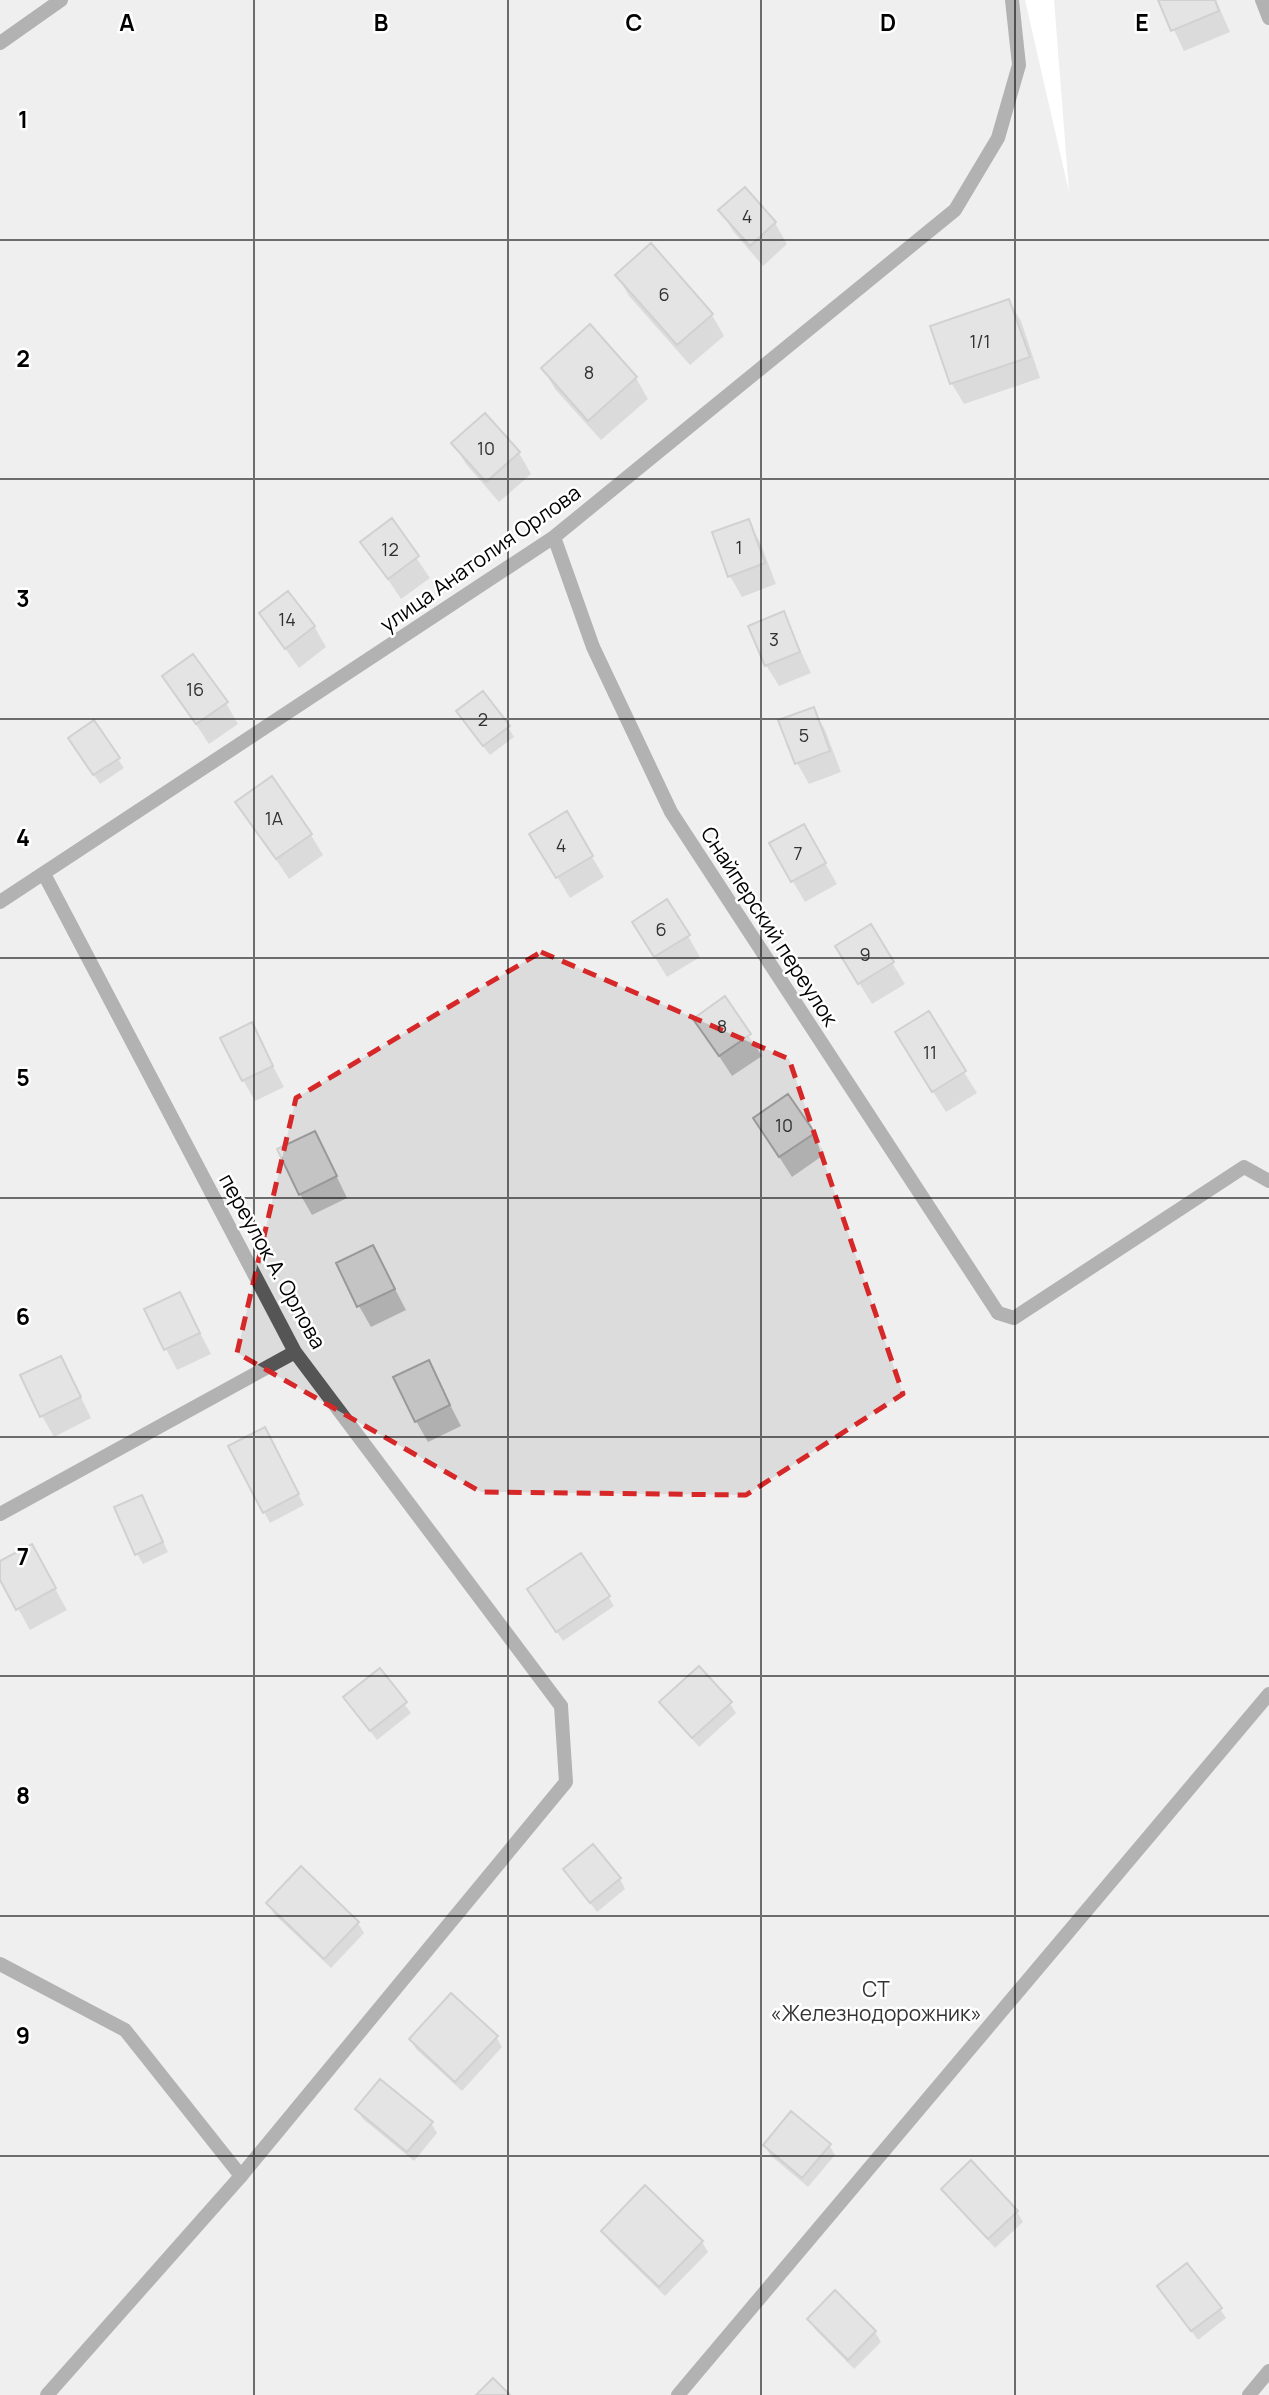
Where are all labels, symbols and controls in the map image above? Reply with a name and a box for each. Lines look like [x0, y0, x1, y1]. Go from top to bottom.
text: A [119, 6, 135, 38]
text: B [374, 6, 388, 38]
text: C [626, 6, 643, 38]
text: D [880, 6, 896, 38]
text: E [1135, 6, 1149, 38]
text: 1 [18, 103, 28, 135]
house number: 4 [742, 204, 752, 228]
house number: 6 [658, 282, 670, 306]
house number: 1/1 [969, 329, 991, 353]
text: 2 [16, 342, 30, 374]
house number: 8 [584, 360, 594, 384]
house number: 10 [477, 436, 495, 460]
street label: улица Анатолия Орлова [374, 478, 586, 638]
house number: 1 [735, 535, 743, 559]
house number: 12 [381, 537, 399, 561]
text: 3 [16, 582, 30, 614]
house number: 14 [278, 607, 296, 631]
house number: 3 [769, 627, 779, 651]
house number: 16 [186, 677, 204, 701]
house number: 2 [478, 707, 488, 731]
house number: 5 [799, 723, 809, 747]
house number: 1А [265, 806, 284, 830]
text: 4 [16, 821, 30, 853]
street label: Снайперский переулок [695, 821, 845, 1031]
house number: 4 [556, 833, 566, 857]
house number: 7 [793, 841, 803, 865]
house number: 6 [655, 917, 667, 941]
house number: 9 [859, 942, 871, 966]
house number: 8 [717, 1014, 727, 1038]
house number: 11 [923, 1040, 937, 1064]
text: 5 [16, 1061, 30, 1093]
house number: 10 [775, 1113, 793, 1137]
street label: переулок А. Орлова [213, 1168, 333, 1354]
text: 6 [16, 1300, 30, 1332]
text: 7 [17, 1540, 29, 1572]
text: 8 [16, 1779, 30, 1811]
park label: СТ «Железнодорожник» [770, 1975, 982, 2027]
text: 9 [16, 2019, 30, 2051]

